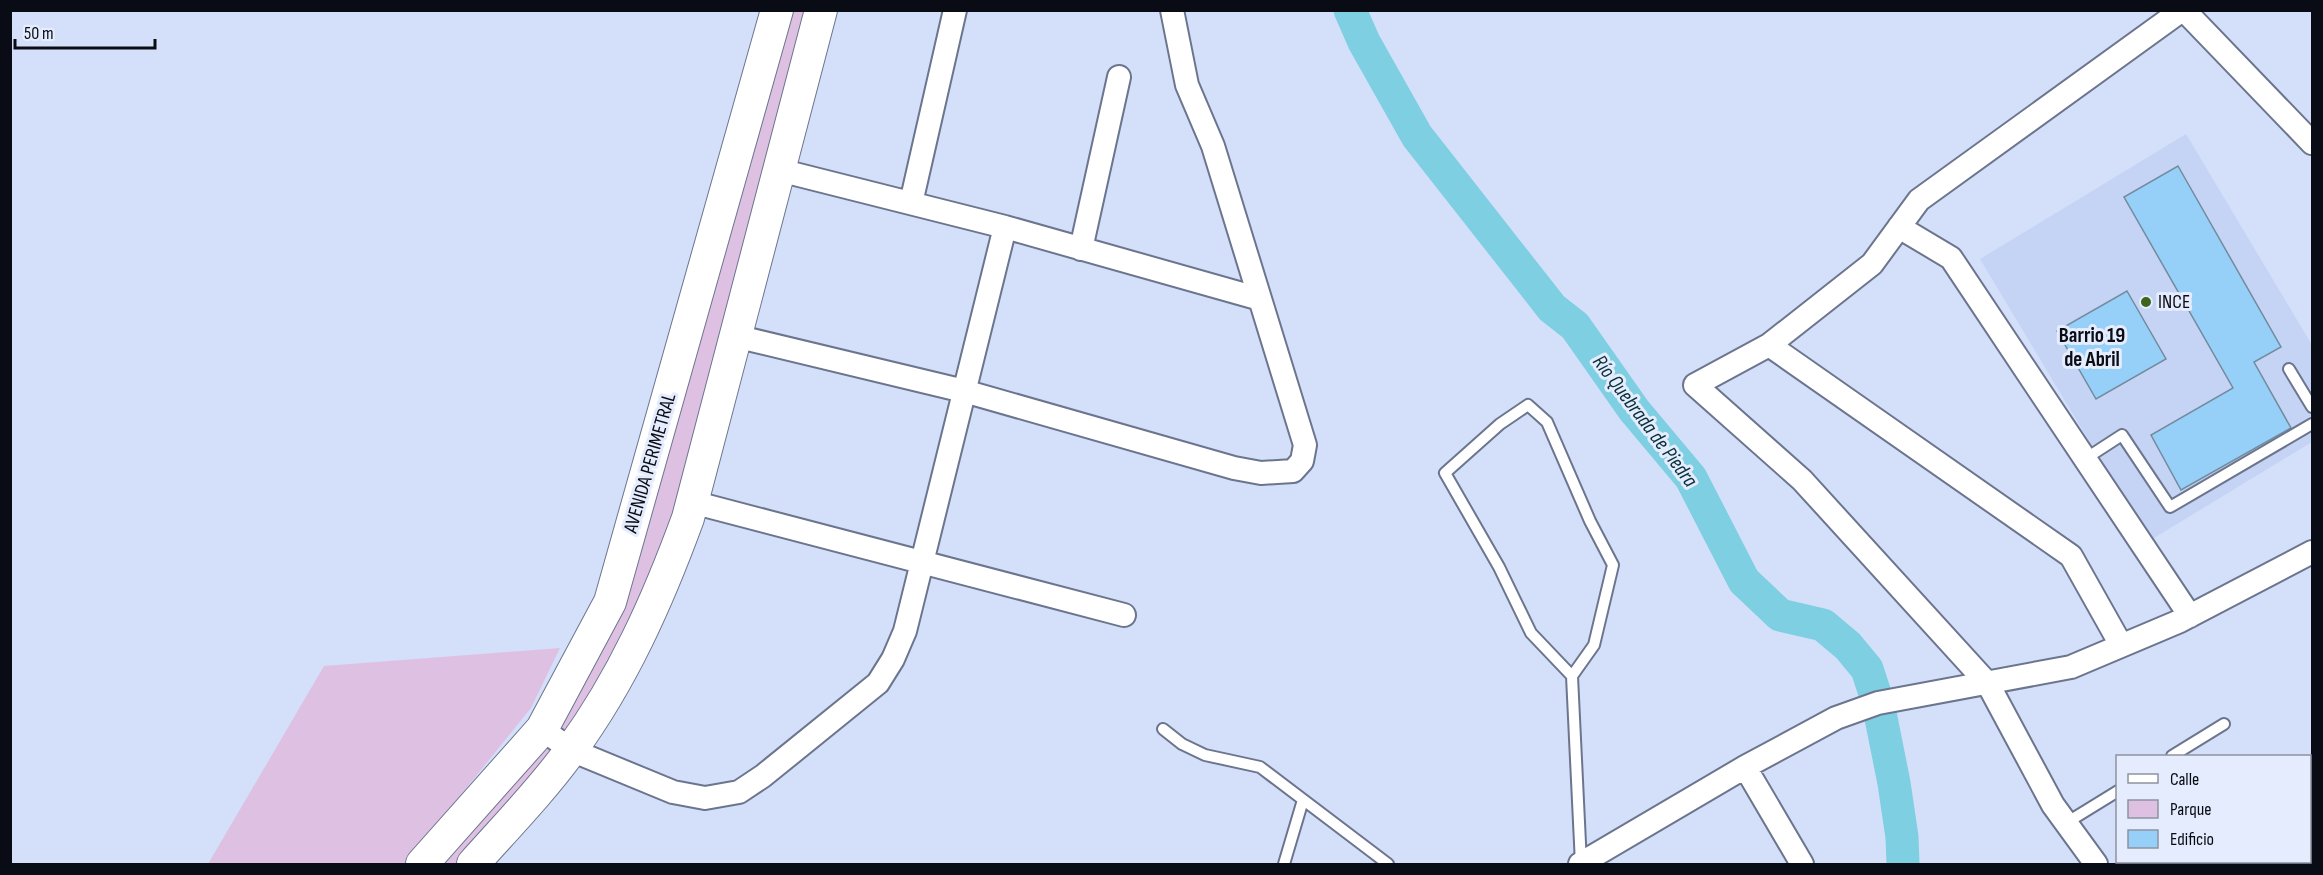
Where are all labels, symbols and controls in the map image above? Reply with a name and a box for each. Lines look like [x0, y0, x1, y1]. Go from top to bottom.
scale bar [15, 12, 154, 50]
text: 50 m [24, 23, 54, 44]
place label: INCE [2158, 290, 2190, 314]
marker: INCE [2139, 295, 2153, 309]
district label: Barrio 19 de Abril [2059, 323, 2125, 372]
water label: Río Quebrada de Piedra [1587, 350, 1703, 492]
street label: AVENIDA PERIMETRAL [618, 390, 682, 536]
legend [2116, 755, 2311, 863]
text: Calle [2170, 769, 2199, 790]
text: Parque [2170, 799, 2211, 820]
text: Edificio [2170, 829, 2214, 850]

